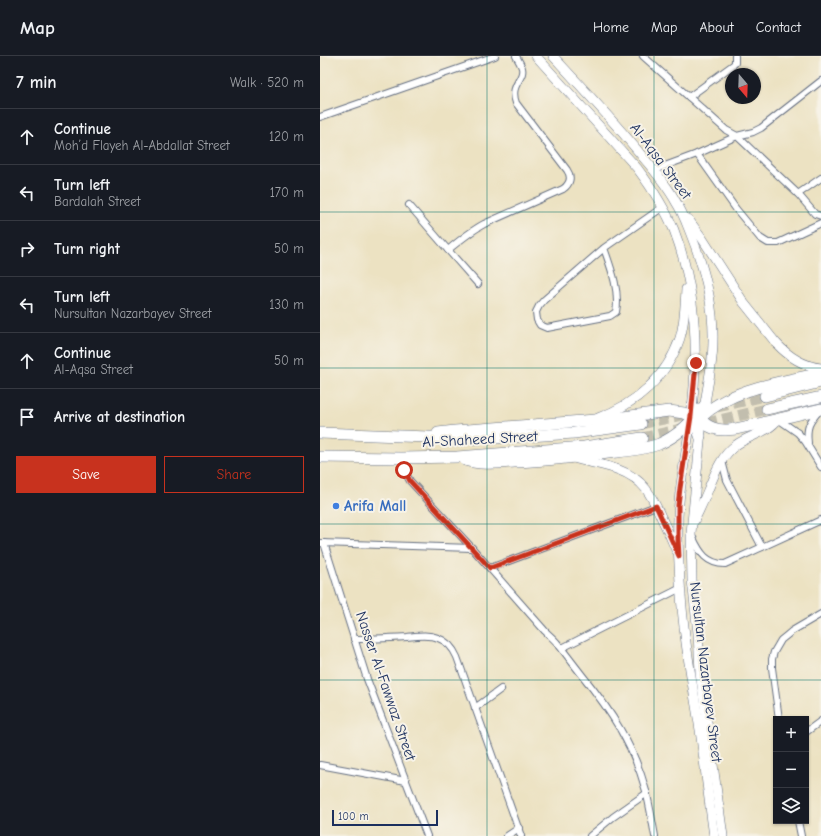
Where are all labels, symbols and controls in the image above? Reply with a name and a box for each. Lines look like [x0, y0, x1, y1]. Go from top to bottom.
text: Map [20, 17, 55, 39]
text: Home [593, 19, 629, 36]
text: Map [651, 19, 677, 36]
text: About [699, 19, 734, 36]
text: Contact [756, 19, 801, 36]
north arrow [725, 68, 761, 104]
text: 7 min [16, 73, 57, 92]
text: Walk · 520 m [230, 75, 304, 90]
street label: Al-Aqsa Street [626, 119, 696, 203]
text: Continue [54, 120, 111, 138]
icon: ahead [16, 126, 38, 148]
text: 120 m [269, 129, 304, 144]
text: Moh’d Flayeh Al-Abdallat Street [54, 138, 230, 153]
text: Turn left [54, 176, 110, 194]
icon: left [16, 182, 38, 204]
text: 170 m [270, 185, 304, 200]
text: Bardalah Street [54, 194, 141, 209]
icon: right [16, 238, 38, 260]
text: Turn right [54, 240, 120, 258]
text: 50 m [274, 241, 304, 256]
text: Turn left [54, 288, 110, 306]
icon: left [16, 294, 38, 316]
text: 130 m [269, 297, 304, 312]
text: Nursultan Nazarbayev Street [54, 306, 211, 321]
text: Continue [54, 344, 111, 362]
icon: ahead [16, 350, 38, 372]
text: 50 m [274, 353, 304, 368]
route end [687, 354, 705, 372]
text: Al-Aqsa Street [54, 362, 133, 377]
icon: arrive [16, 406, 38, 428]
text: Arrive at destination [54, 408, 185, 426]
street label: Al-Shaheed Street [422, 427, 539, 451]
button: Save [16, 456, 156, 493]
button: Share [164, 456, 304, 493]
route start [395, 461, 413, 479]
place label: Arifa Mall [344, 497, 406, 515]
marker: Arifa Mall [331, 501, 341, 511]
street label: Nursultan Nazarbayev Street [686, 581, 726, 764]
street label: Nasser Al-Fawwaz Street [352, 609, 420, 764]
map controls [773, 716, 809, 824]
button: + [773, 716, 809, 752]
button: − [773, 752, 809, 788]
button: layers [773, 788, 809, 824]
scale bar [332, 808, 438, 827]
text: 100 m [338, 810, 369, 823]

